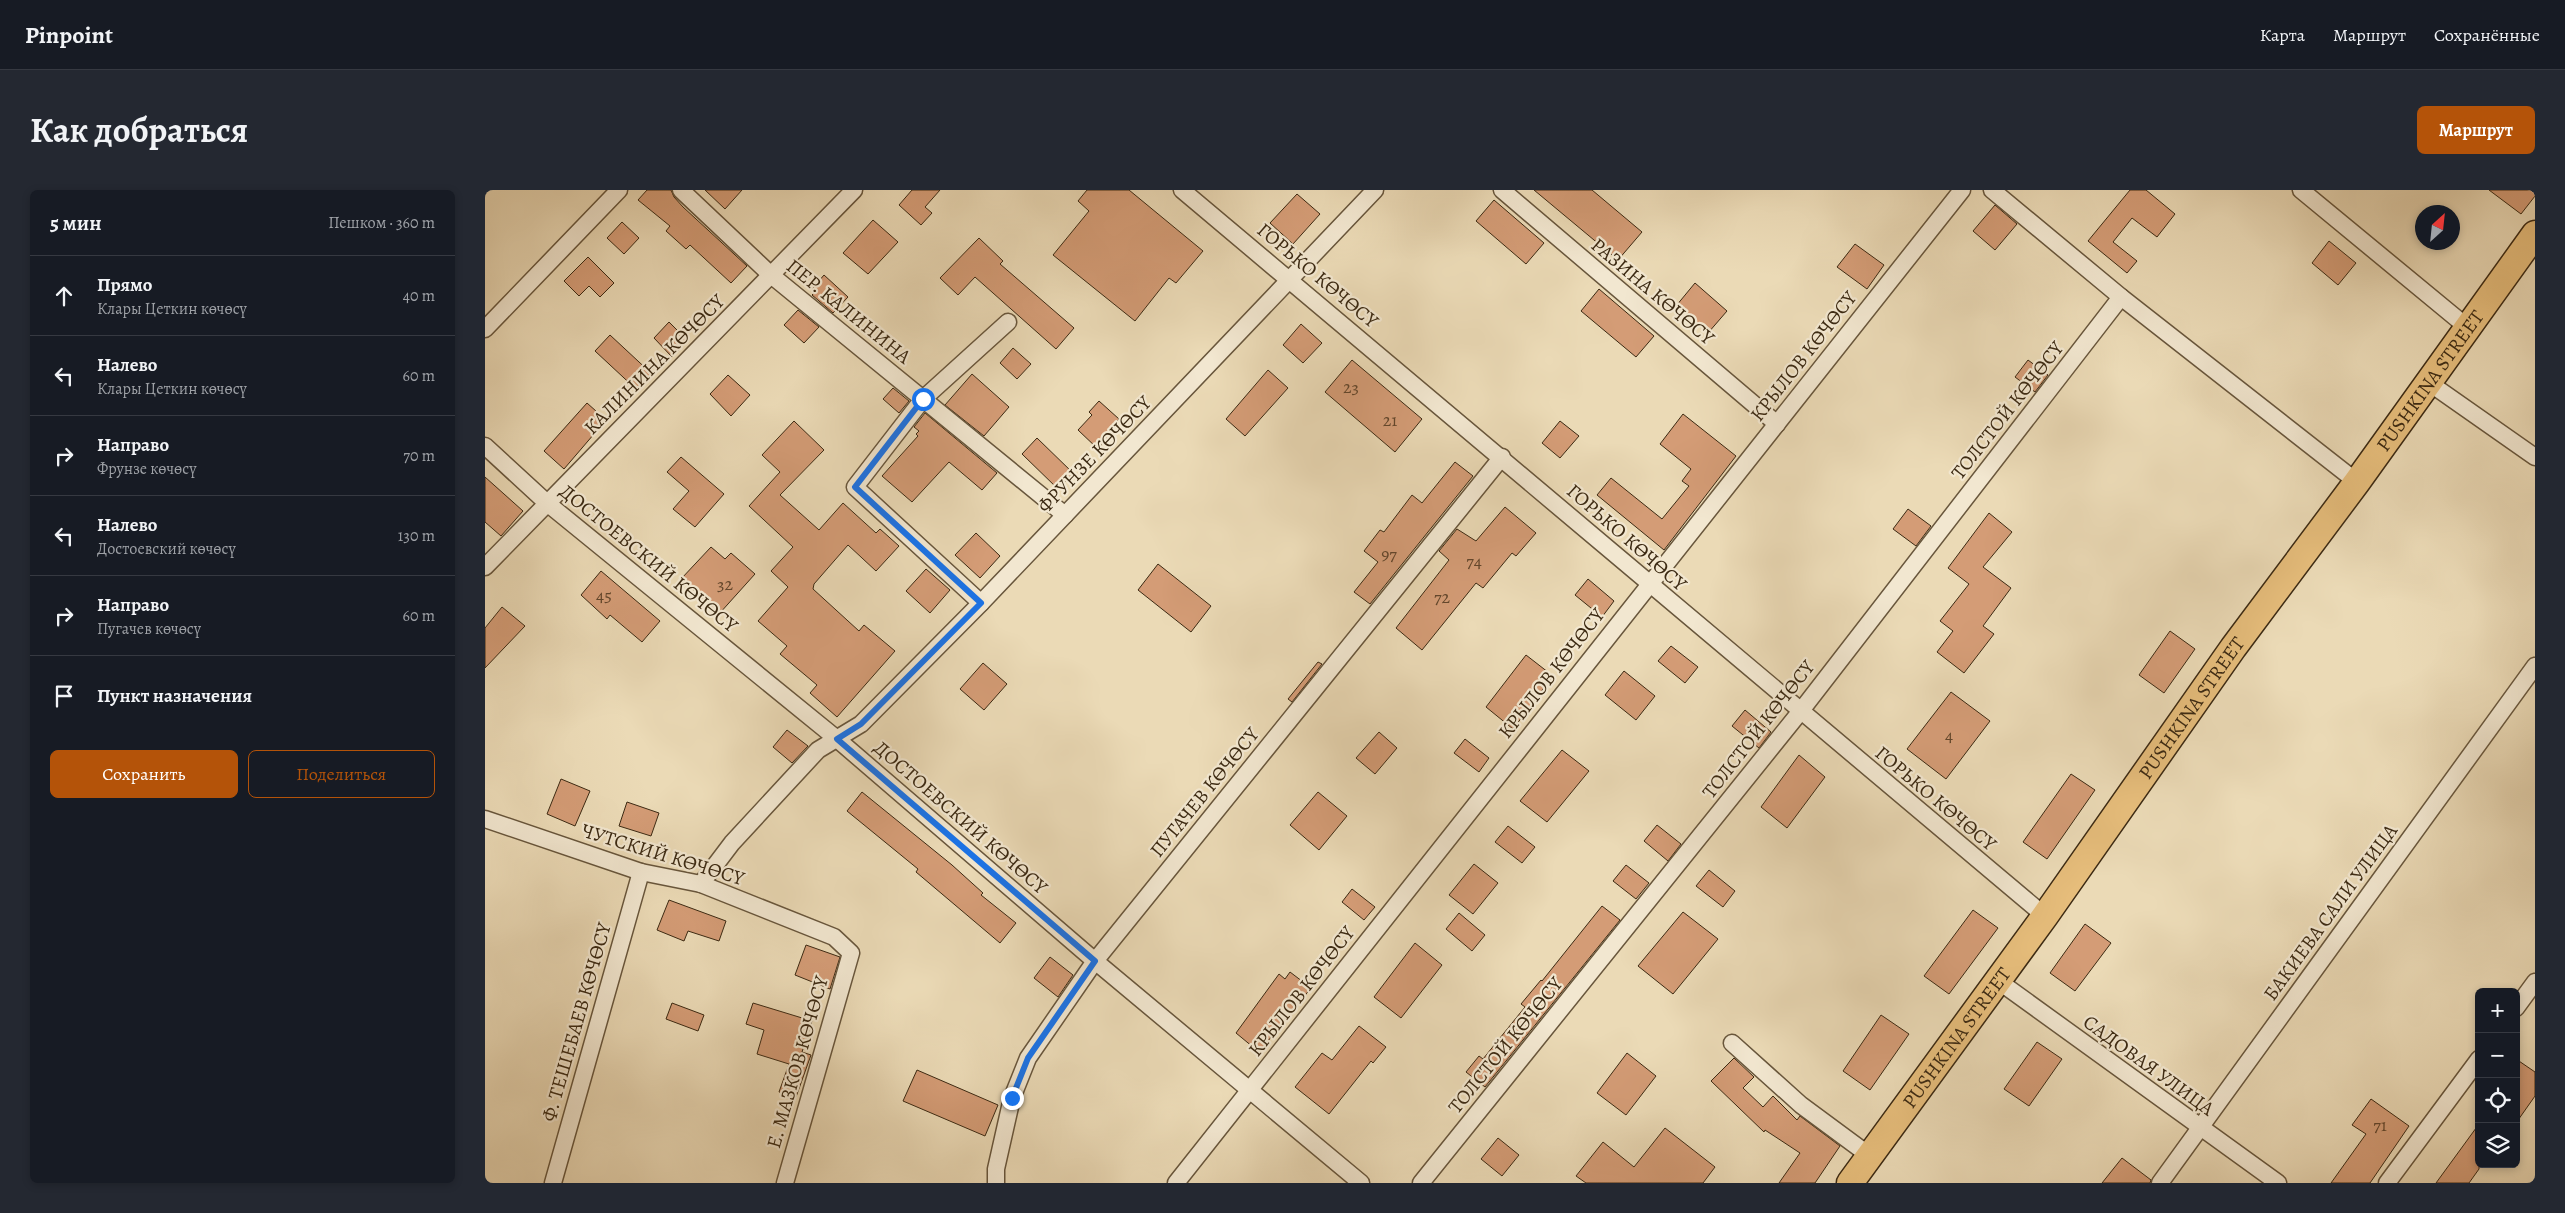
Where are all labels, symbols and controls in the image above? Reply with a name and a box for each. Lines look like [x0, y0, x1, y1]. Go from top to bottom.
text: Pinpoint [25, 19, 113, 51]
text: Карта [2260, 23, 2305, 47]
text: Маршрут [2333, 23, 2406, 47]
text: Сохранённые [2434, 23, 2540, 47]
text: Как добраться [30, 106, 248, 154]
button: Маршрут [2417, 106, 2535, 154]
north arrow [2415, 205, 2460, 250]
text: 5 мин [50, 209, 102, 237]
text: Пешком · 360 m [328, 212, 435, 234]
street label: ГОРЬКО КӨЧӨСҮ [1251, 217, 1385, 335]
street label: РАЗИНА КӨЧӨСҮ [1585, 232, 1721, 352]
street label: ПЕР. КАЛИНИНА [781, 253, 917, 370]
text: Прямо [97, 272, 152, 298]
icon: ahead [50, 282, 78, 310]
street label: КРЫЛОВ КӨЧӨСҮ [1744, 284, 1864, 427]
text: 40 m [403, 285, 435, 307]
street label: КАЛИНИНА КӨЧӨСҮ [578, 287, 731, 441]
text: Клары Цеткин көчөсү [97, 298, 247, 320]
street label: PUSHKINA STREET [2370, 305, 2490, 457]
street label: ТОЛСТОЙ КӨЧӨСҮ [1945, 335, 2071, 485]
text: Налево [97, 352, 157, 378]
icon: left [50, 362, 78, 390]
text: 60 m [403, 365, 435, 387]
house number: 23 [1343, 375, 1359, 399]
text: Клары Цеткин көчөсү [97, 378, 247, 400]
route start [912, 388, 935, 411]
street label: ФРУНЗЕ КӨЧӨСҮ [1031, 389, 1158, 519]
house number: 21 [1383, 408, 1397, 432]
text: Направо [97, 432, 169, 458]
icon: right [50, 442, 78, 470]
text: 70 m [403, 445, 435, 467]
text: Фрунзе көчөсү [97, 458, 196, 480]
street label: ДОСТОЕВСКИЙ КӨЧӨСҮ [554, 478, 744, 640]
street label: ГОРЬКО КӨЧӨСҮ [1561, 478, 1693, 598]
text: Налево [97, 512, 157, 538]
icon: left [50, 522, 78, 550]
text: 130 m [398, 525, 435, 547]
text: Достоевский көчөсү [97, 538, 236, 560]
house number: 97 [1381, 542, 1397, 566]
house number: 74 [1466, 549, 1482, 573]
house number: 32 [717, 572, 733, 596]
house number: 45 [596, 583, 612, 607]
house number: 72 [1434, 585, 1450, 609]
text: Направо [97, 592, 169, 618]
street label: КРЫЛОВ КӨЧӨСҮ [1492, 601, 1612, 744]
icon: right [50, 602, 78, 630]
text: 60 m [403, 605, 435, 627]
text: Пугачев көчөсү [97, 618, 201, 640]
street label: PUSHKINA STREET [2132, 631, 2251, 785]
street label: ТОЛСТОЙ КӨЧӨСҮ [1696, 654, 1822, 804]
icon: arrive [50, 682, 78, 710]
text: Пункт назначения [97, 683, 252, 709]
street label: ПУГАЧЕВ КӨЧӨСҮ [1144, 721, 1266, 863]
house number: 4 [1945, 723, 1953, 747]
street label: ДОСТОЕВСКИЙ КӨЧӨСҮ [868, 734, 1054, 901]
street label: ГОРЬКО КӨЧӨСҮ [1869, 740, 2003, 858]
button: Сохранить [50, 750, 238, 798]
button: Поделиться [248, 750, 435, 798]
street label: ЧУТСКИЙ КӨЧӨСҮ [578, 817, 749, 892]
street label: БАКИЕВА САЛИ УЛИЦА [2257, 818, 2404, 1006]
street label: Ф. ТЕШЕБАЕВ КӨЧӨСҮ [535, 918, 618, 1125]
street label: КРЫЛОВ КӨЧӨСҮ [1242, 919, 1362, 1062]
street label: PUSHKINA STREET [1896, 962, 2017, 1114]
street label: ТОЛСТОЙ КӨЧӨСҮ [1442, 970, 1570, 1119]
street label: Е. МАЗКОВ КӨЧӨСҮ [760, 972, 835, 1151]
map controls [2475, 988, 2520, 1168]
button: + [2475, 988, 2520, 1033]
street label: САДОВАЯ УЛИЦА [2078, 1009, 2220, 1122]
button: − [2475, 1033, 2520, 1078]
button: locate [2475, 1078, 2520, 1123]
route end [1001, 1087, 1024, 1110]
house number: 71 [2373, 1113, 2387, 1137]
button: layers [2475, 1123, 2520, 1168]

